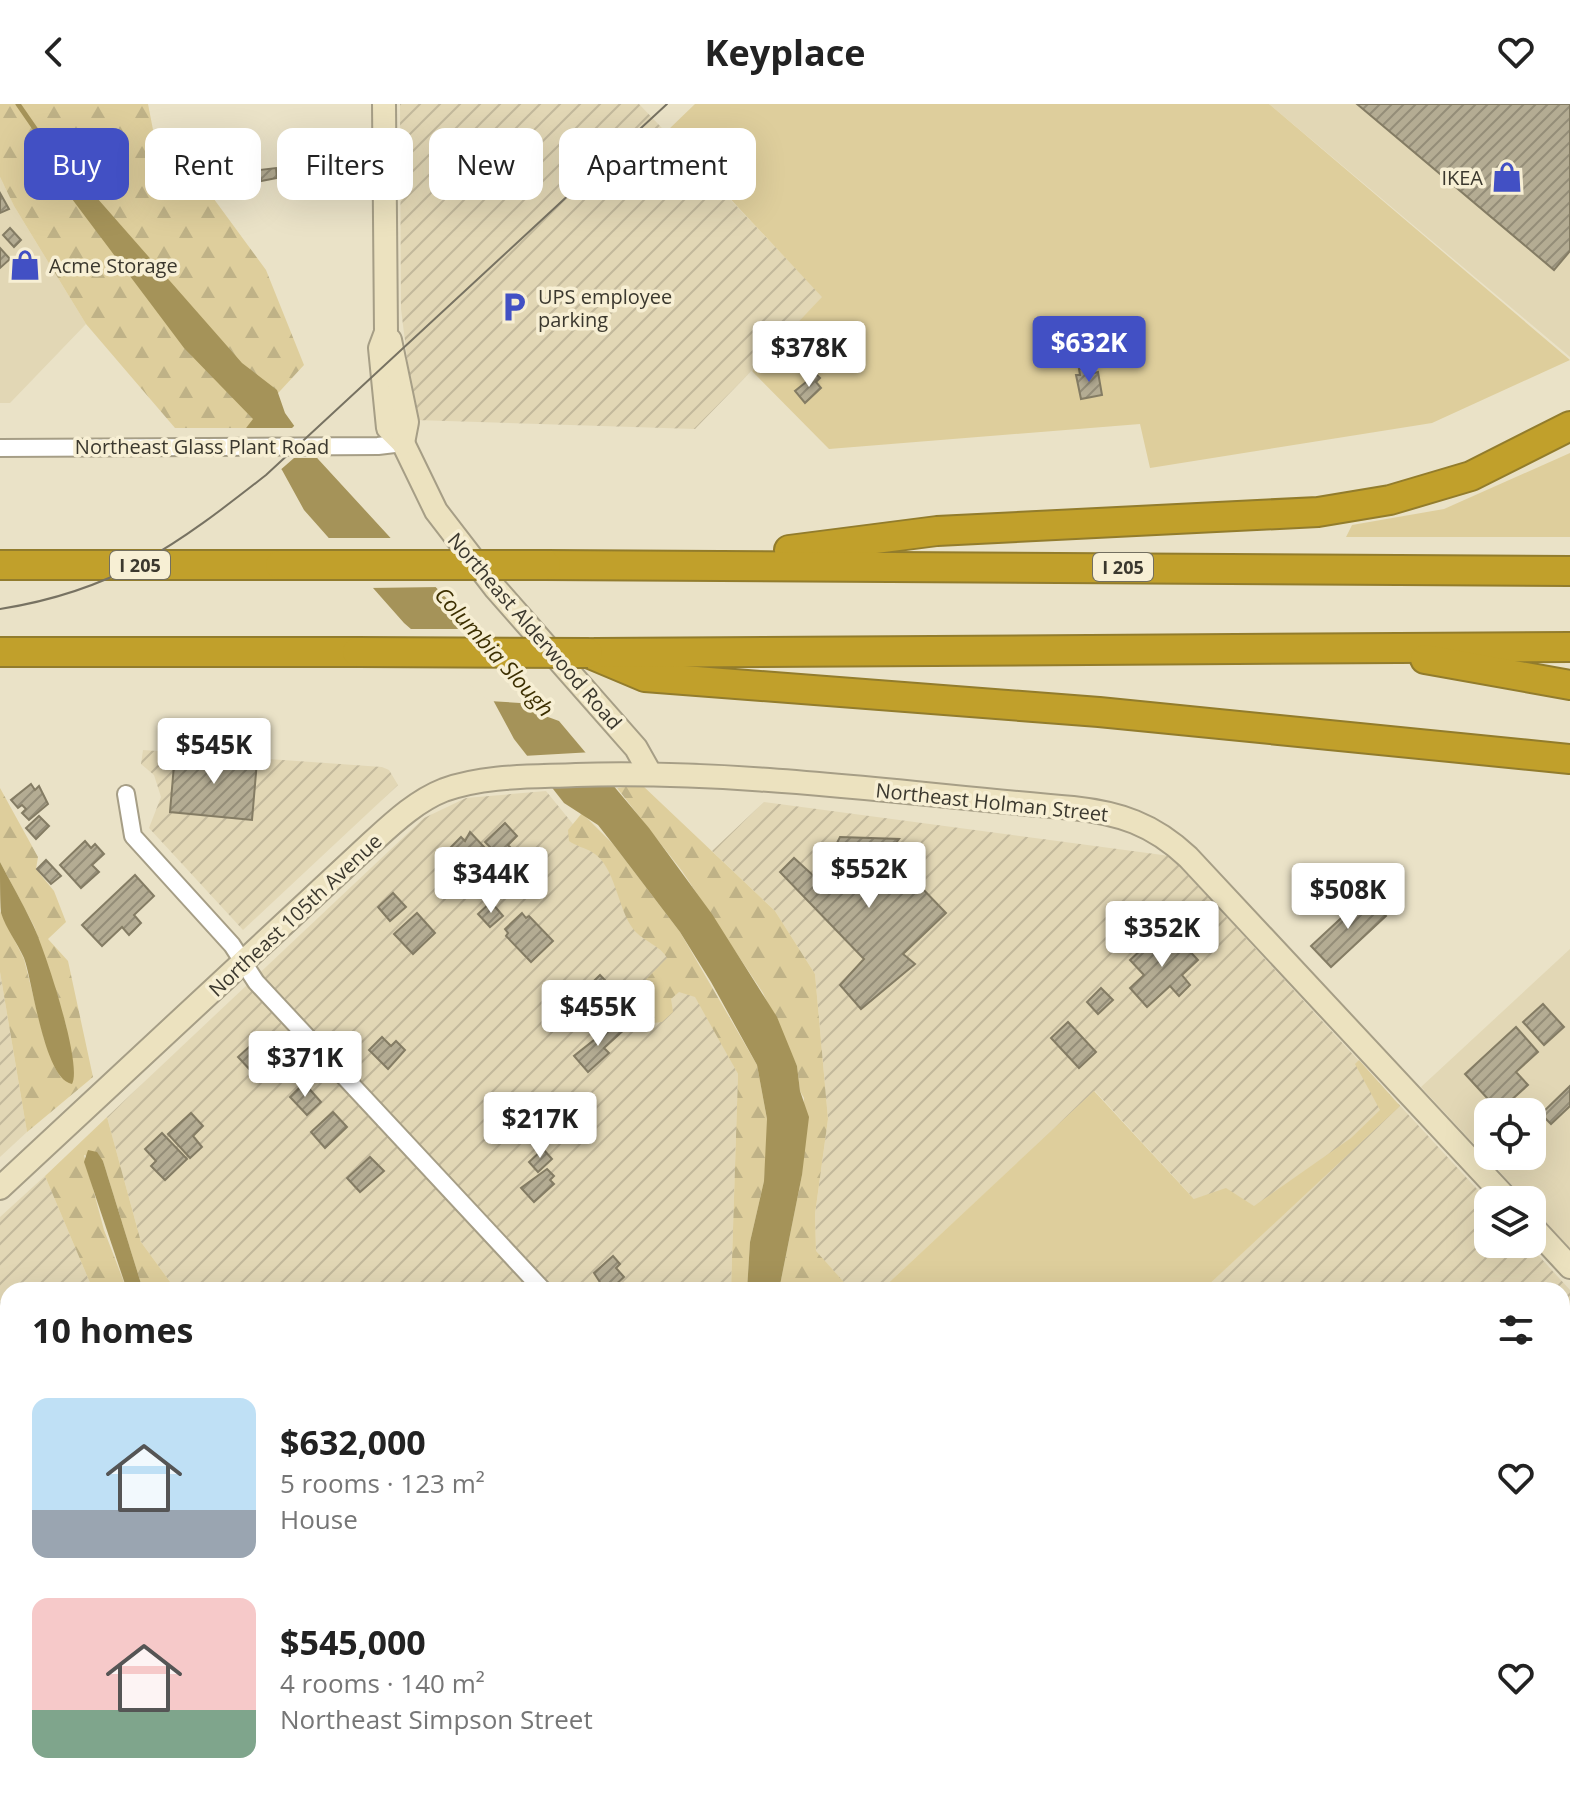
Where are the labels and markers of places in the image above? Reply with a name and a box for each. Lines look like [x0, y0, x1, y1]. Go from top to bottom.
shop icon: IKEA [1490, 160, 1524, 194]
place label: IKEA [1441, 164, 1483, 191]
shop icon: Acme Storage [8, 248, 42, 282]
place label: Acme Storage [49, 252, 178, 279]
place label: UPS employee parking [538, 283, 672, 333]
parking icon: UPS employee parking [497, 290, 531, 324]
pin: $632K [1033, 316, 1145, 384]
pin: $378K [753, 321, 865, 389]
pin: $545K [158, 718, 270, 786]
pin: $552K [813, 842, 925, 910]
pin: $344K [435, 847, 547, 915]
pin: $508K [1292, 863, 1404, 931]
pin: $352K [1106, 901, 1218, 969]
pin: $455K [542, 980, 654, 1048]
pin: $371K [249, 1031, 361, 1099]
pin: $217K [484, 1092, 596, 1160]

